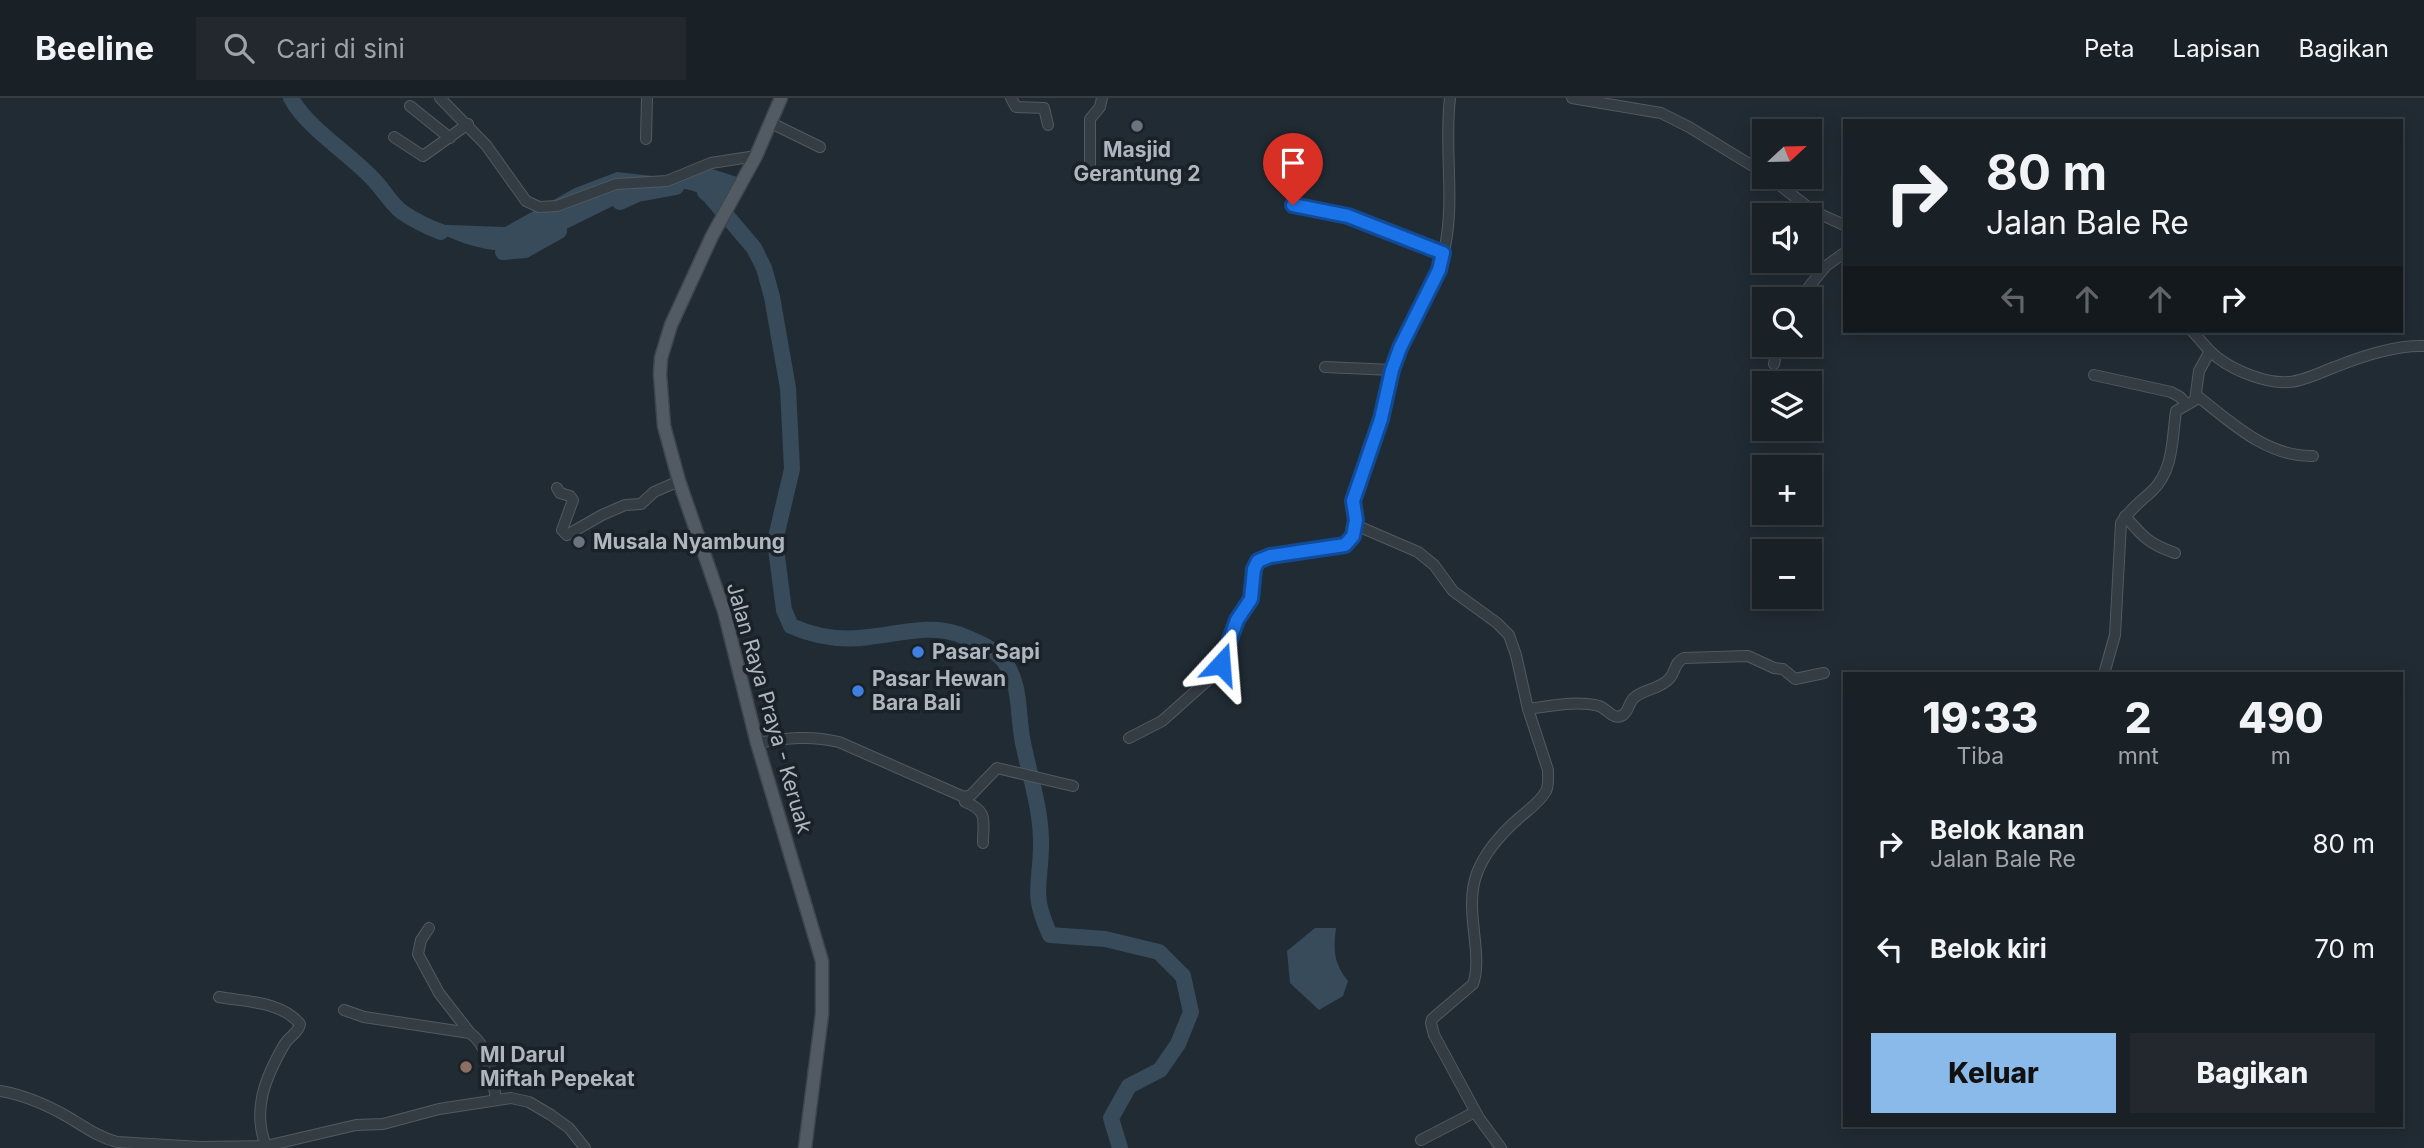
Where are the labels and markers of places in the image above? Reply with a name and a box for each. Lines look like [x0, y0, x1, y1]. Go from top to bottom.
marker: Masjid Gerantung 2 [1129, 118, 1145, 134]
pin [1263, 133, 1323, 205]
place label: Masjid Gerantung 2 [1073, 137, 1201, 186]
place label: Musala Nyambung [593, 529, 785, 554]
marker: Musala Nyambung [571, 534, 587, 550]
place label: Pasar Sapi [932, 639, 1040, 664]
marker: Pasar Sapi [910, 644, 926, 660]
place label: Pasar Hewan Bara Bali [872, 666, 1006, 715]
marker: Pasar Hewan Bara Bali [850, 683, 866, 699]
place label: MI Darul Miftah Pepekat [480, 1042, 635, 1091]
marker: MI Darul Miftah Pepekat [458, 1059, 474, 1075]

